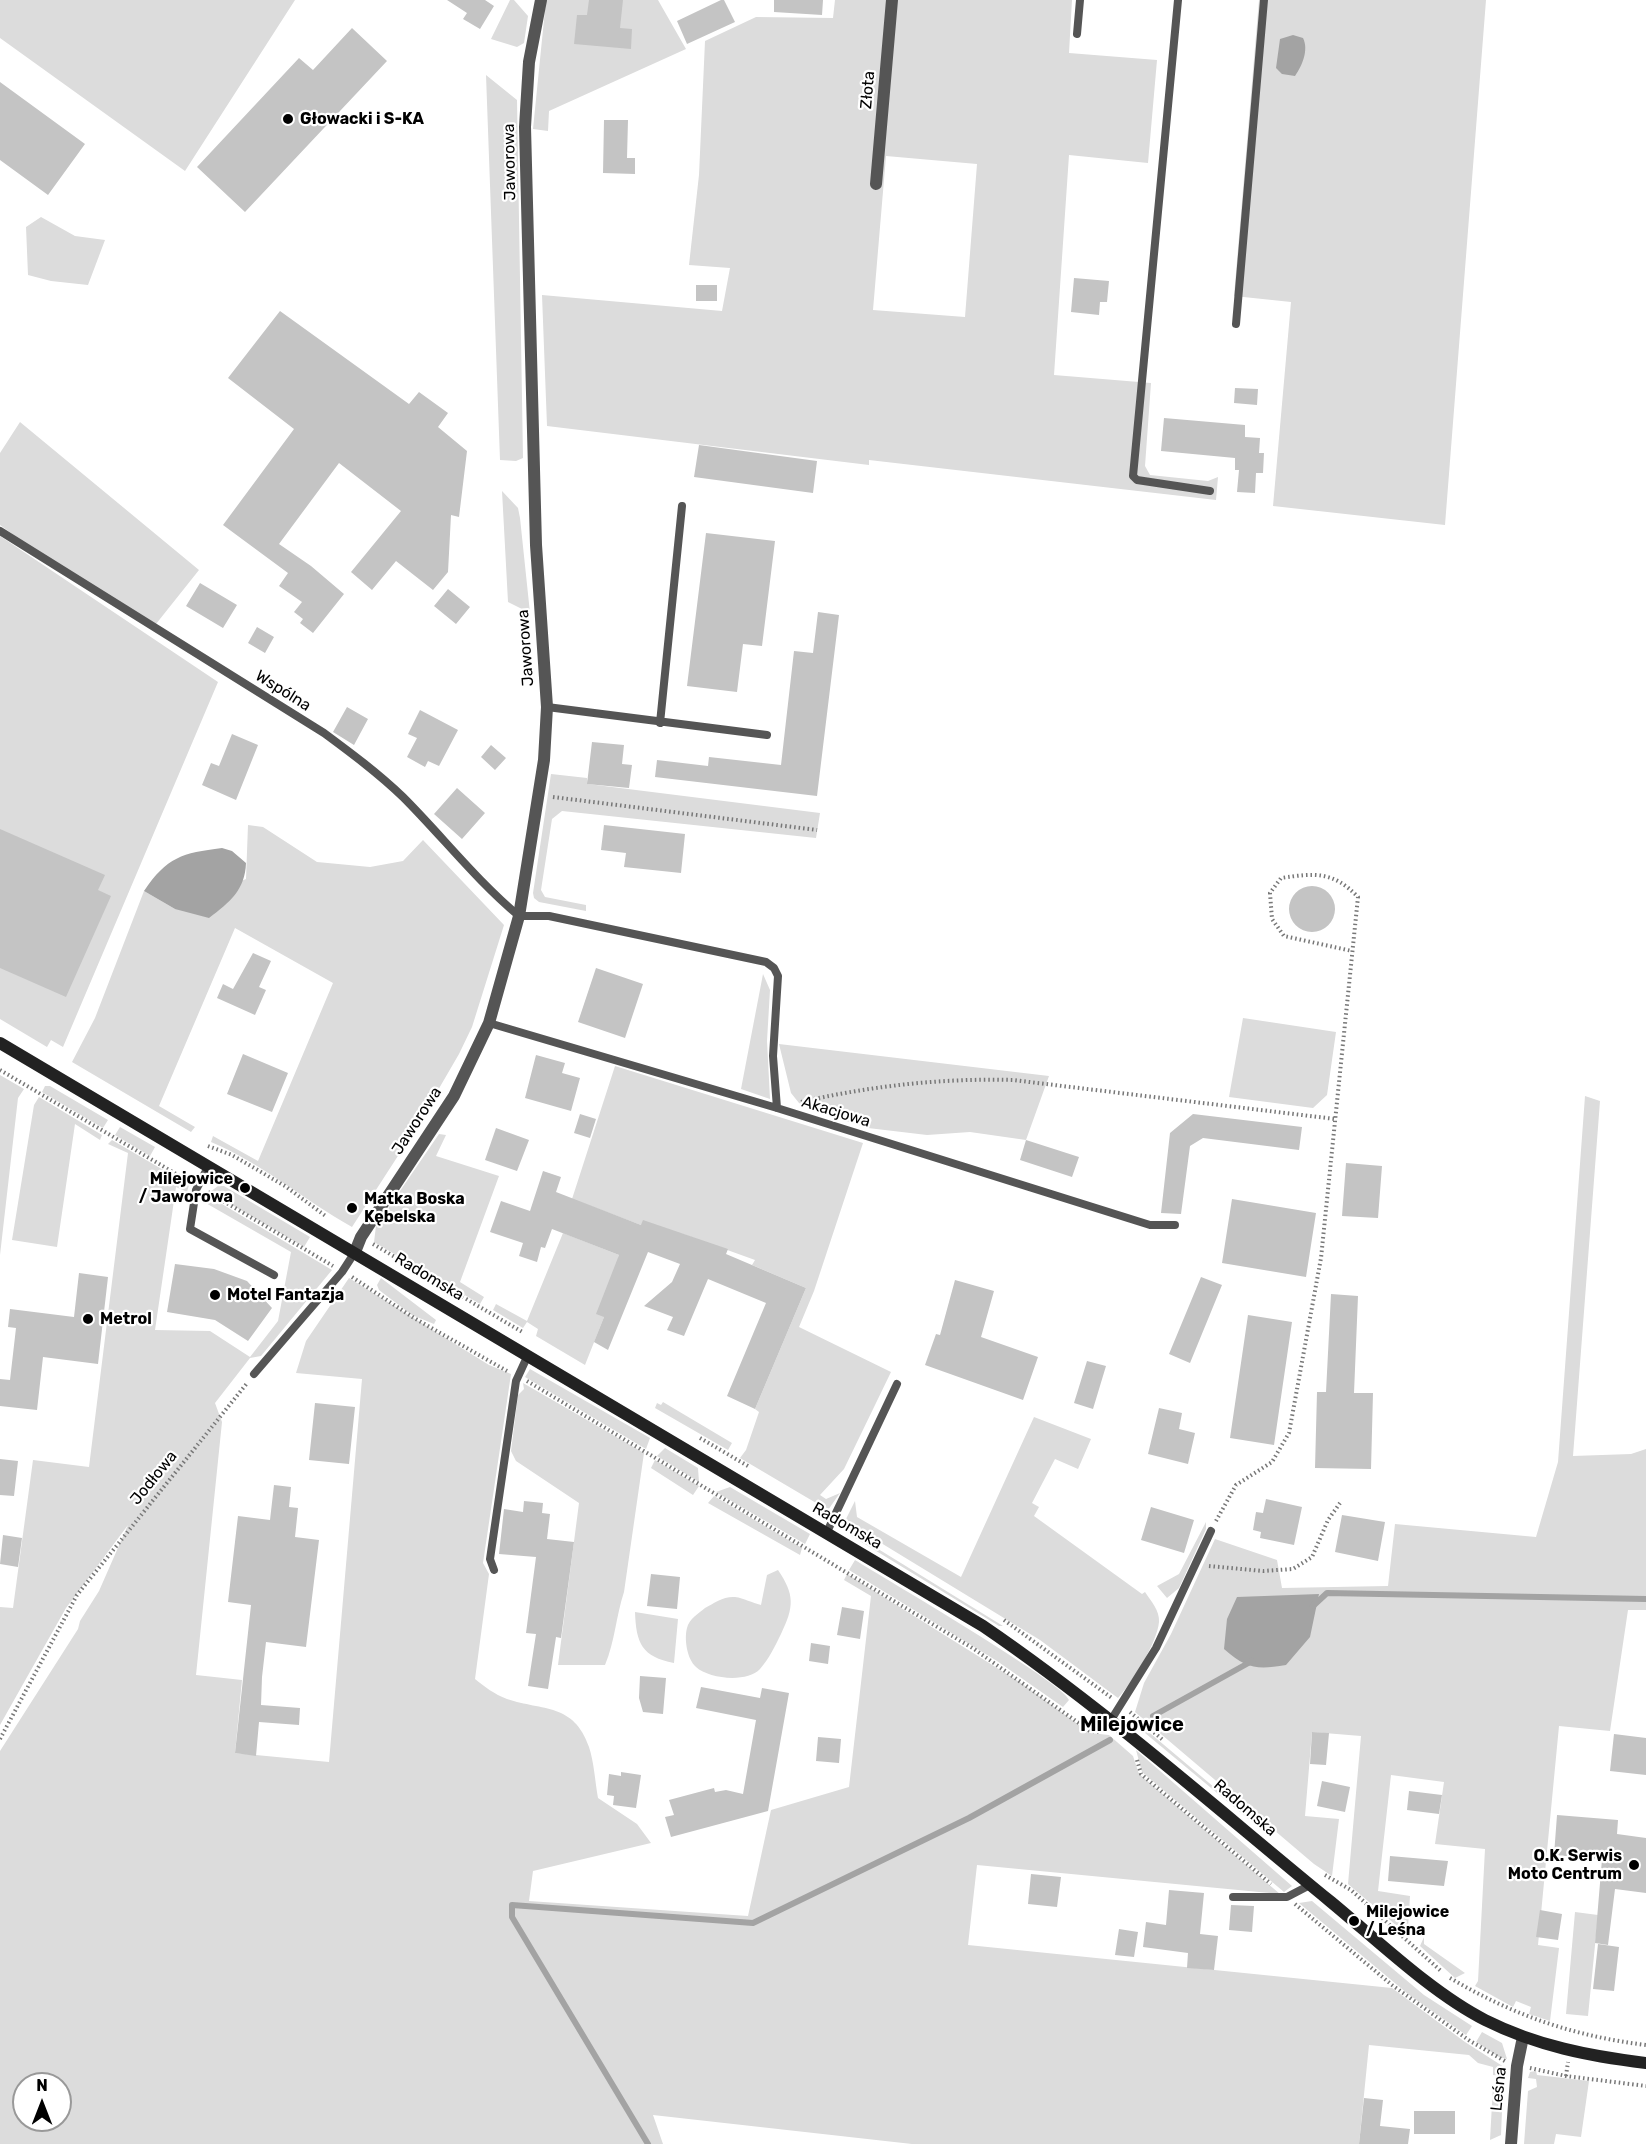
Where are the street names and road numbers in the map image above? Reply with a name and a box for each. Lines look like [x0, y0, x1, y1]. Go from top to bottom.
street label: Złota [857, 70, 879, 110]
street label: Jaworowa [500, 123, 520, 201]
street label: Jaworowa [514, 609, 538, 687]
street label: Wspólna [252, 666, 314, 716]
street label: Jaworowa [388, 1083, 446, 1159]
street label: Akacjowa [799, 1092, 873, 1132]
street label: Radomska [391, 1249, 467, 1305]
street label: Jodłowa [127, 1447, 181, 1509]
street label: Radomska [809, 1498, 885, 1554]
street label: Radomska [1210, 1775, 1280, 1841]
street label: Leśna [1487, 2066, 1511, 2112]

